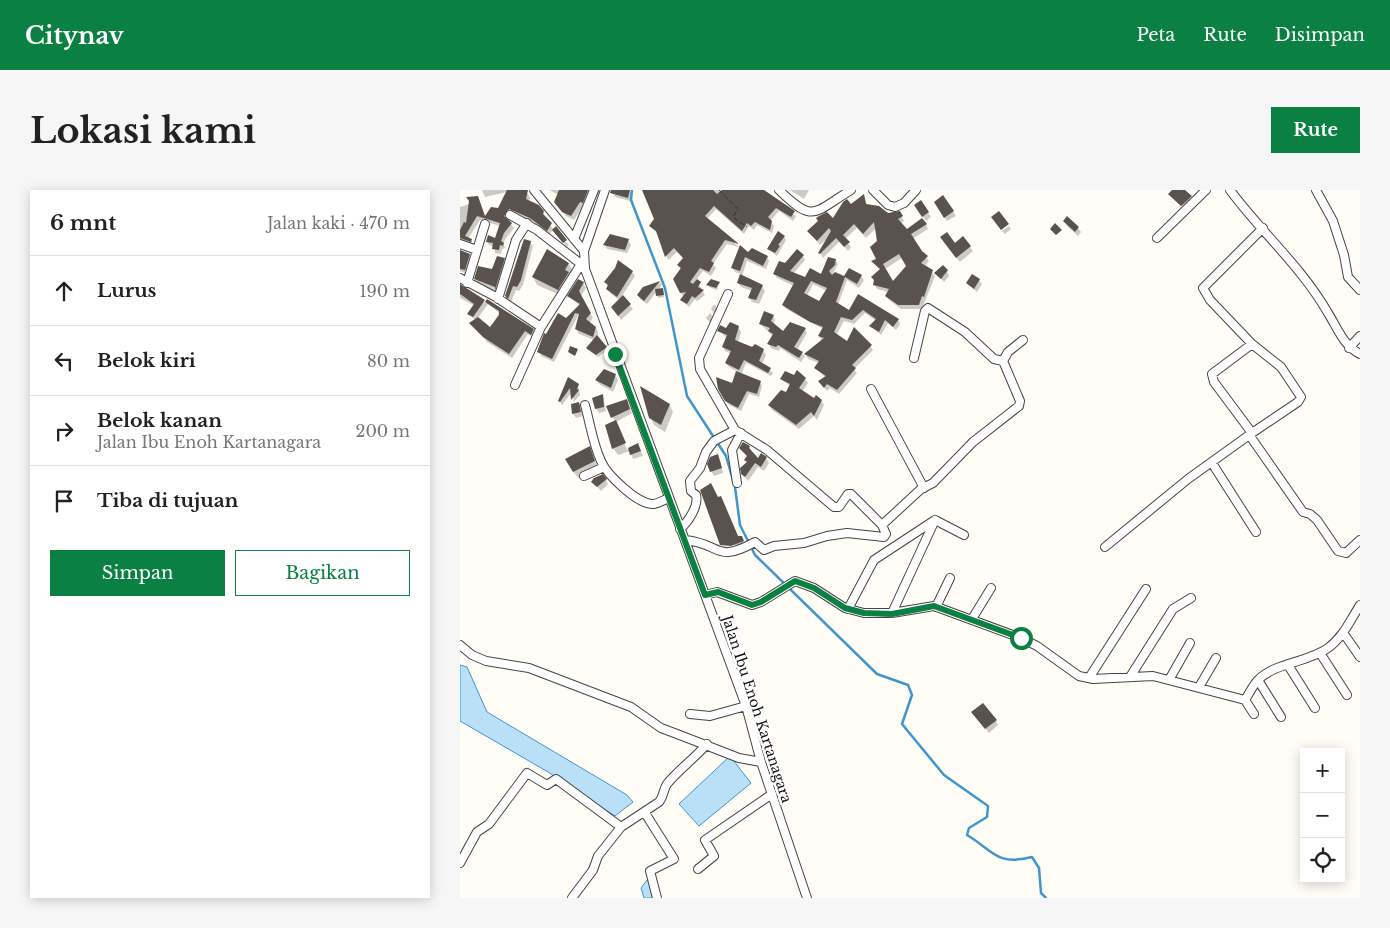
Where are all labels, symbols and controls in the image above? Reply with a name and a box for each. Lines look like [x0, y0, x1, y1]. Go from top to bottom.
text: Citynav [25, 21, 124, 50]
text: Peta [1136, 24, 1175, 46]
text: Rute [1203, 24, 1247, 46]
text: Disimpan [1275, 24, 1365, 46]
button: Rute [1271, 107, 1360, 153]
text: Lokasi kami [30, 109, 256, 152]
text: 6 mnt [50, 210, 116, 236]
text: Jalan kaki · 470 m [267, 213, 410, 233]
icon: ahead [50, 277, 78, 305]
text: Lurus [97, 279, 156, 302]
text: 190 m [359, 281, 410, 301]
route end [604, 343, 627, 366]
icon: left [50, 347, 78, 375]
text: Belok kiri [97, 349, 196, 372]
text: 80 m [367, 351, 410, 371]
text: Belok kanan [97, 409, 222, 432]
icon: right [50, 417, 78, 445]
text: 200 m [356, 421, 410, 441]
text: Jalan Ibu Enoh Kartanagara [97, 432, 321, 452]
icon: arrive [50, 487, 78, 515]
text: Tiba di tujuan [97, 489, 238, 512]
button: Simpan [50, 550, 225, 596]
button: Bagikan [235, 550, 410, 596]
street label: Jalan Ibu Enoh Kartanagara [718, 611, 796, 805]
route start [1010, 627, 1033, 650]
map controls [1300, 748, 1345, 883]
button: + [1300, 748, 1345, 793]
button: − [1300, 793, 1345, 838]
button: locate [1300, 838, 1345, 883]

